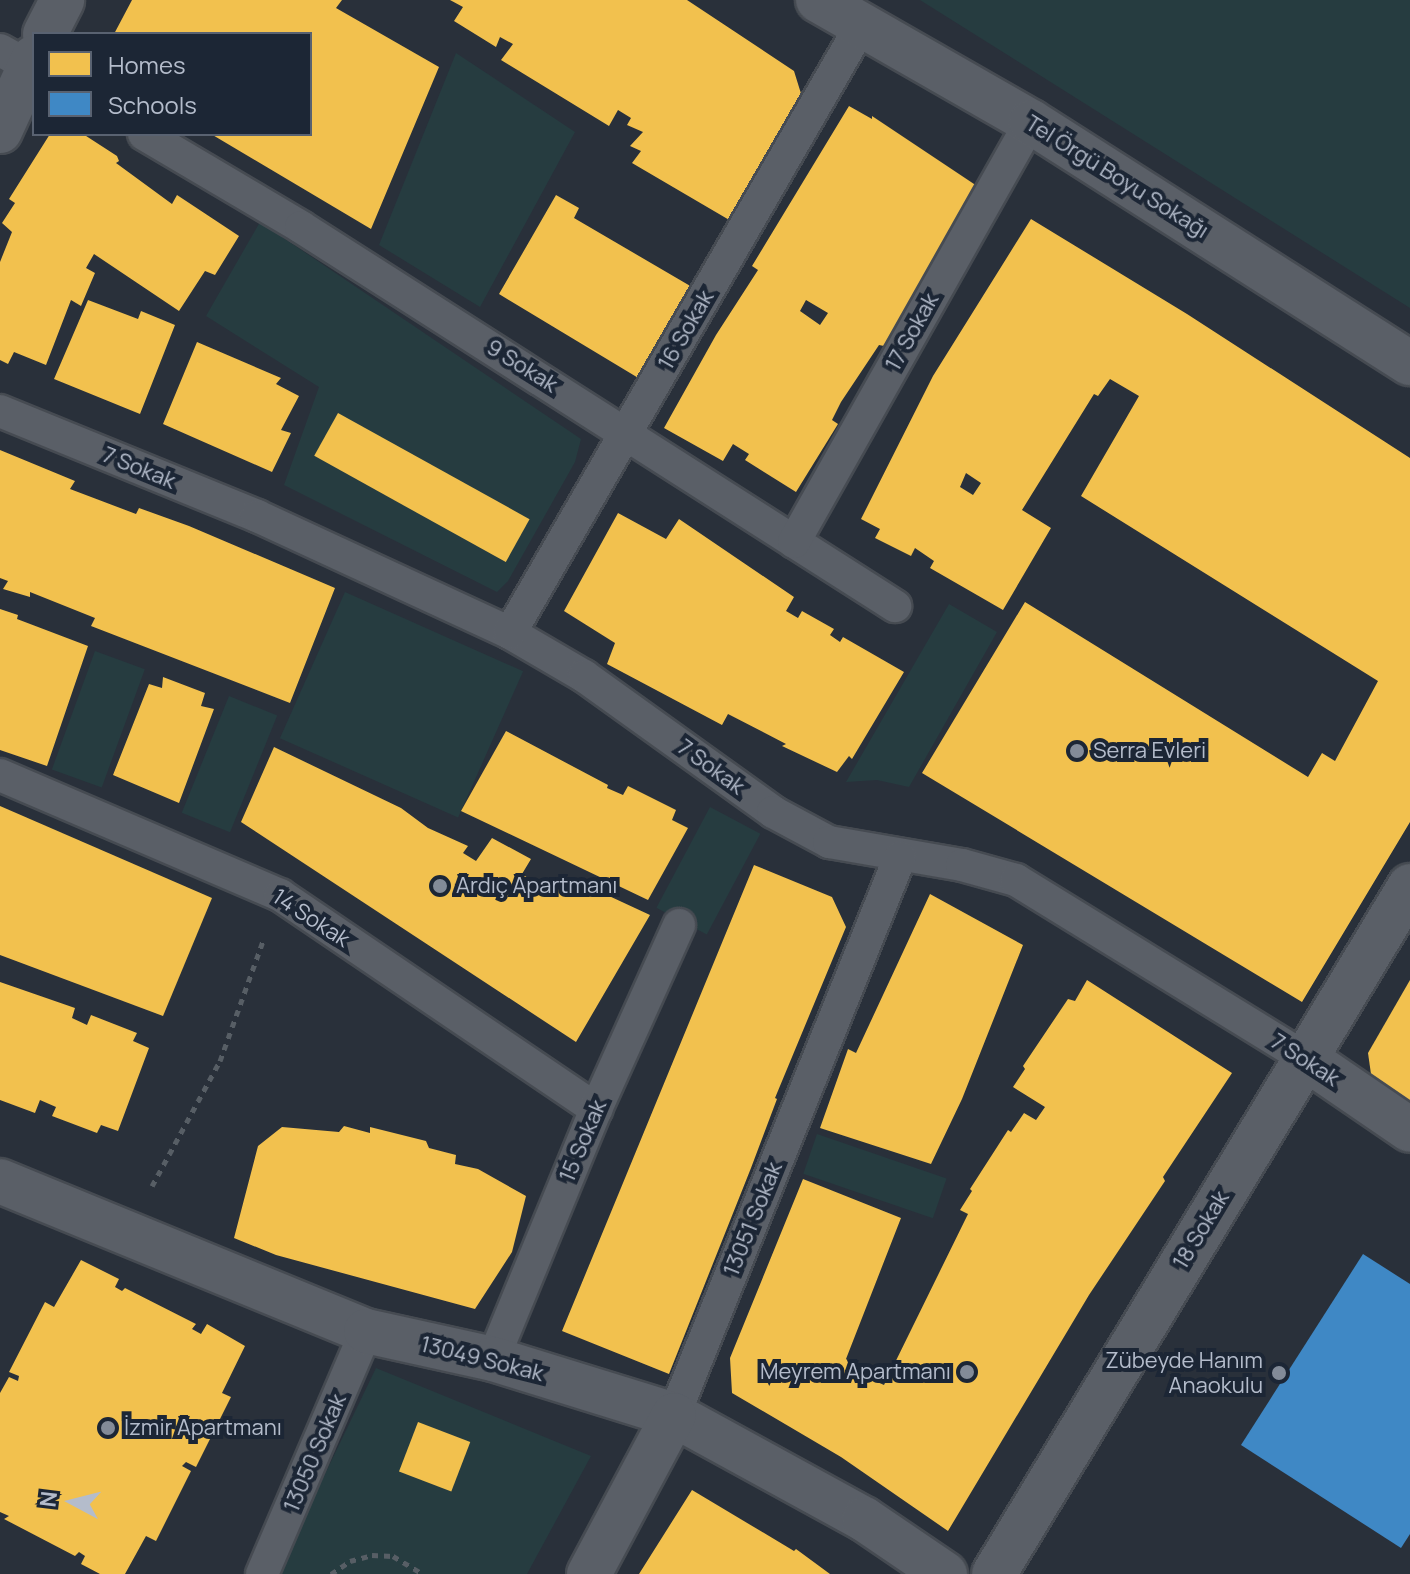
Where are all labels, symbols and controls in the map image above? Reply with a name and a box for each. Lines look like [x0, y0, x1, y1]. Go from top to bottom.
legend [32, 32, 312, 136]
text: Homes [108, 48, 186, 81]
text: Schools [108, 88, 197, 121]
street label: Tel Örgü Boyu Sokağı [1021, 110, 1213, 244]
street label: 16 Sokak [653, 286, 719, 374]
street label: 17 Sokak [880, 289, 944, 375]
street label: 9 Sokak [482, 334, 562, 398]
street label: 7 Sokak [99, 442, 179, 494]
street label: 7 Sokak [672, 734, 750, 800]
place label: Serra Evleri [1093, 738, 1206, 764]
marker: Serra Evleri [1068, 742, 1086, 760]
place label: Ardıç Apartmanı [456, 873, 617, 899]
marker: Ardıç Apartmanı [431, 877, 449, 895]
street label: 14 Sokak [268, 883, 354, 953]
street label: 7 Sokak [1266, 1028, 1344, 1092]
street label: 15 Sokak [554, 1096, 612, 1186]
street label: 13051 Sokak [718, 1158, 788, 1280]
street label: 18 Sokak [1167, 1186, 1235, 1274]
street label: 13049 Sokak [418, 1331, 546, 1387]
place label: Zübeyde Hanım Anaokulu [1105, 1347, 1263, 1398]
place label: Meyrem Apartmanı [760, 1359, 951, 1385]
marker: Meyrem Apartmanı [958, 1363, 976, 1381]
marker: Zübeyde Hanım Anaokulu [1270, 1364, 1288, 1382]
street label: 13050 Sokak [278, 1390, 352, 1516]
place label: İzmir Apartmanı [124, 1415, 282, 1441]
marker: İzmir Apartmanı [99, 1419, 117, 1437]
north arrow [32, 1462, 112, 1542]
text: N [32, 1489, 64, 1509]

